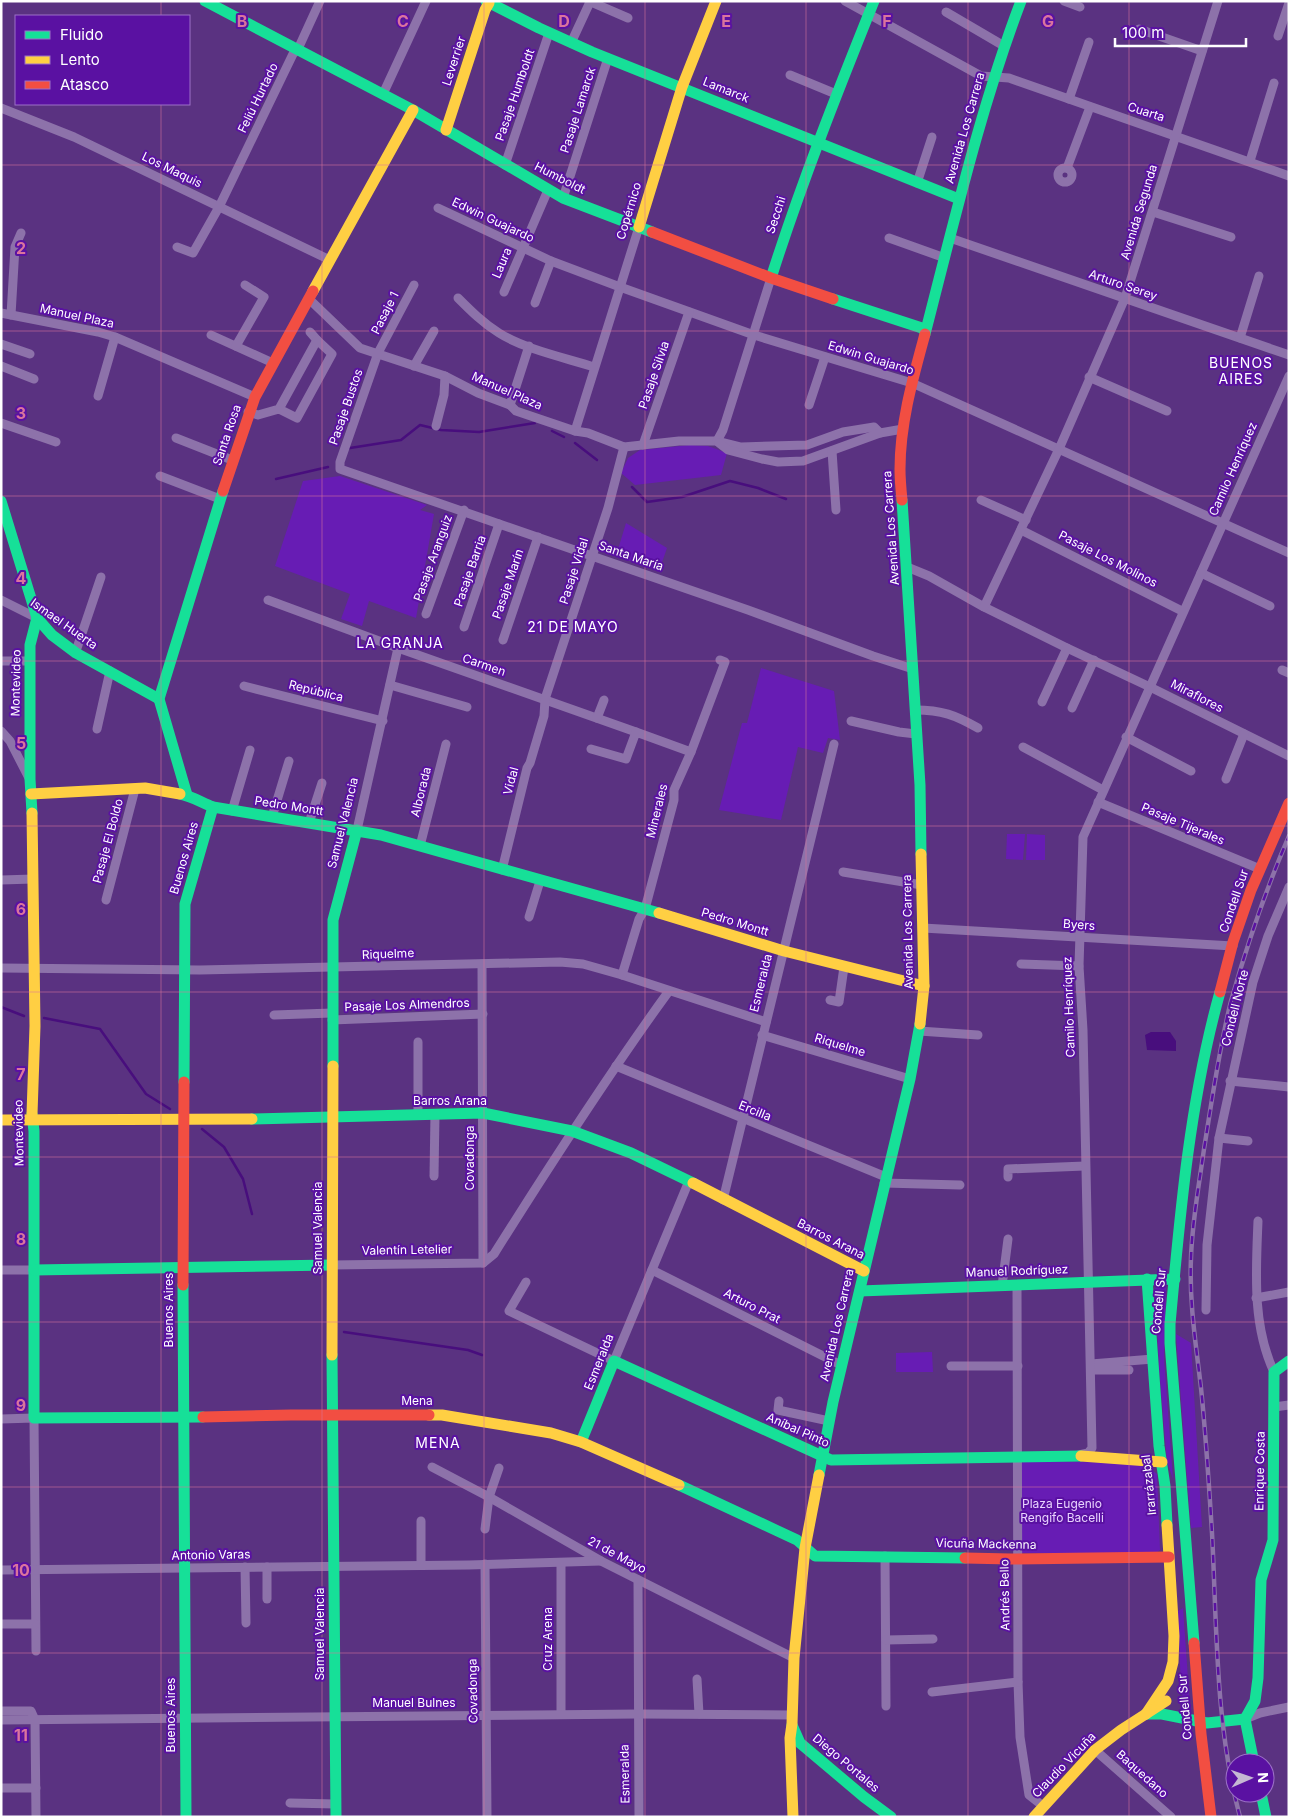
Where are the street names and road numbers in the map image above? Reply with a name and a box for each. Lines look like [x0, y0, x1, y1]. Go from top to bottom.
street label: Leverrier [439, 34, 469, 87]
street label: Pasaje Humboldt [492, 47, 537, 143]
street label: Feliú Hurtado [234, 60, 281, 135]
street label: Pasaje Lamarck [557, 65, 599, 155]
street label: Avenida Los Carrera [941, 71, 988, 185]
street label: Lamarck [701, 73, 752, 106]
street label: Cuarta [1126, 99, 1167, 125]
street label: Los Maquis [140, 149, 205, 191]
street label: Humboldt [532, 158, 588, 197]
street label: Avenida Segunda [1117, 162, 1160, 261]
street label: Copérnico [613, 180, 644, 241]
street label: Edwin Guajardo [450, 194, 537, 245]
street label: Secchi [762, 194, 789, 235]
street label: Laura [488, 245, 515, 280]
street label: Arturo Serey [1087, 266, 1160, 303]
street label: Pasaje 1 [368, 289, 402, 337]
street label: Manuel Plaza [39, 300, 116, 331]
street label: Edwin Guajardo [826, 337, 916, 378]
street label: Pasaje Silvia [635, 339, 672, 411]
street label: Pasaje Bustos [326, 367, 366, 447]
street label: Manuel Plaza [470, 368, 545, 413]
street label: Santa Rosa [209, 402, 244, 467]
street label: Camilo Henríquez [1205, 420, 1260, 518]
street label: Avenida Los Carrera [879, 470, 902, 586]
street label: Pasaje Aranguiz [410, 512, 455, 603]
street label: Pasaje Los Molinos [1056, 527, 1160, 590]
street label: Pasaje Barria [450, 533, 489, 608]
street label: Pasaje Vidal [556, 536, 591, 606]
street label: Santa María [597, 537, 666, 574]
street label: Pasaje Marín [489, 547, 527, 621]
street label: Ismael Huerta [28, 595, 101, 652]
street label: Montevideo [7, 649, 24, 717]
street label: Carmen [461, 650, 508, 679]
street label: República [287, 676, 345, 705]
street label: Miraflores [1168, 676, 1226, 715]
street label: Alborada [407, 765, 434, 818]
street label: Vidal [500, 765, 521, 796]
street label: Samuel Valencia [324, 776, 361, 870]
street label: Minerales [643, 782, 670, 840]
street label: Pedro Montt [254, 793, 325, 818]
street label: Pasaje El Boldo [89, 797, 126, 885]
street label: Pasaje Tijerales [1139, 799, 1227, 848]
street label: Buenos Aires [166, 820, 201, 896]
street label: Condell Sur [1216, 867, 1252, 934]
street label: Avenida Los Carrera [899, 874, 916, 990]
street label: Pedro Montt [700, 904, 771, 939]
street label: Byers [1062, 916, 1096, 933]
street label: Riquelme [361, 945, 414, 962]
street label: Esmeralda [746, 952, 775, 1013]
street label: Camilo Henríquez [1059, 956, 1078, 1058]
street label: Condell Norte [1218, 968, 1251, 1048]
street label: Pasaje Los Almendros [344, 995, 470, 1014]
street label: Riquelme [813, 1030, 867, 1059]
street label: Barros Arana [413, 1093, 487, 1108]
street label: Ercilla [737, 1097, 774, 1124]
street label: Montevideo [10, 1099, 27, 1167]
street label: Covadonga [462, 1126, 477, 1190]
street label: Samuel Valencia [310, 1181, 325, 1275]
street label: Barros Arana [795, 1215, 868, 1262]
street label: Valentín Letelier [362, 1241, 453, 1258]
street label: Manuel Rodríguez [965, 1261, 1069, 1280]
street label: Avenida Los Carrera [816, 1267, 857, 1383]
street label: Condell Sur [1148, 1267, 1169, 1334]
street label: Buenos Aires [161, 1273, 176, 1347]
street label: Arturo Prat [721, 1285, 783, 1326]
street label: Esmeralda [580, 1332, 617, 1392]
street label: Mena [401, 1393, 433, 1408]
street label: Aníbal Pinto [764, 1409, 832, 1450]
street label: Enrique Costa [1251, 1431, 1268, 1511]
street label: Irarrázabal [1138, 1454, 1159, 1516]
street label: 21 de Mayo [585, 1533, 649, 1576]
street label: Vicuña Mackenna [935, 1535, 1037, 1552]
street label: Antonio Varas [171, 1546, 251, 1563]
street label: Andrés Bello [996, 1559, 1013, 1631]
street label: Samuel Valencia [312, 1587, 327, 1681]
street label: Cruz Arena [540, 1607, 555, 1671]
street label: Covadonga [464, 1658, 481, 1724]
street label: Condell Sur [1174, 1673, 1195, 1741]
street label: Buenos Aires [163, 1678, 178, 1752]
street label: Manuel Bulnes [372, 1695, 456, 1710]
street label: Claudio Vicuña [1029, 1729, 1099, 1801]
street label: Diego Portales [810, 1730, 883, 1795]
street label: Esmeralda [616, 1744, 633, 1804]
street label: Baquedano [1113, 1747, 1171, 1801]

